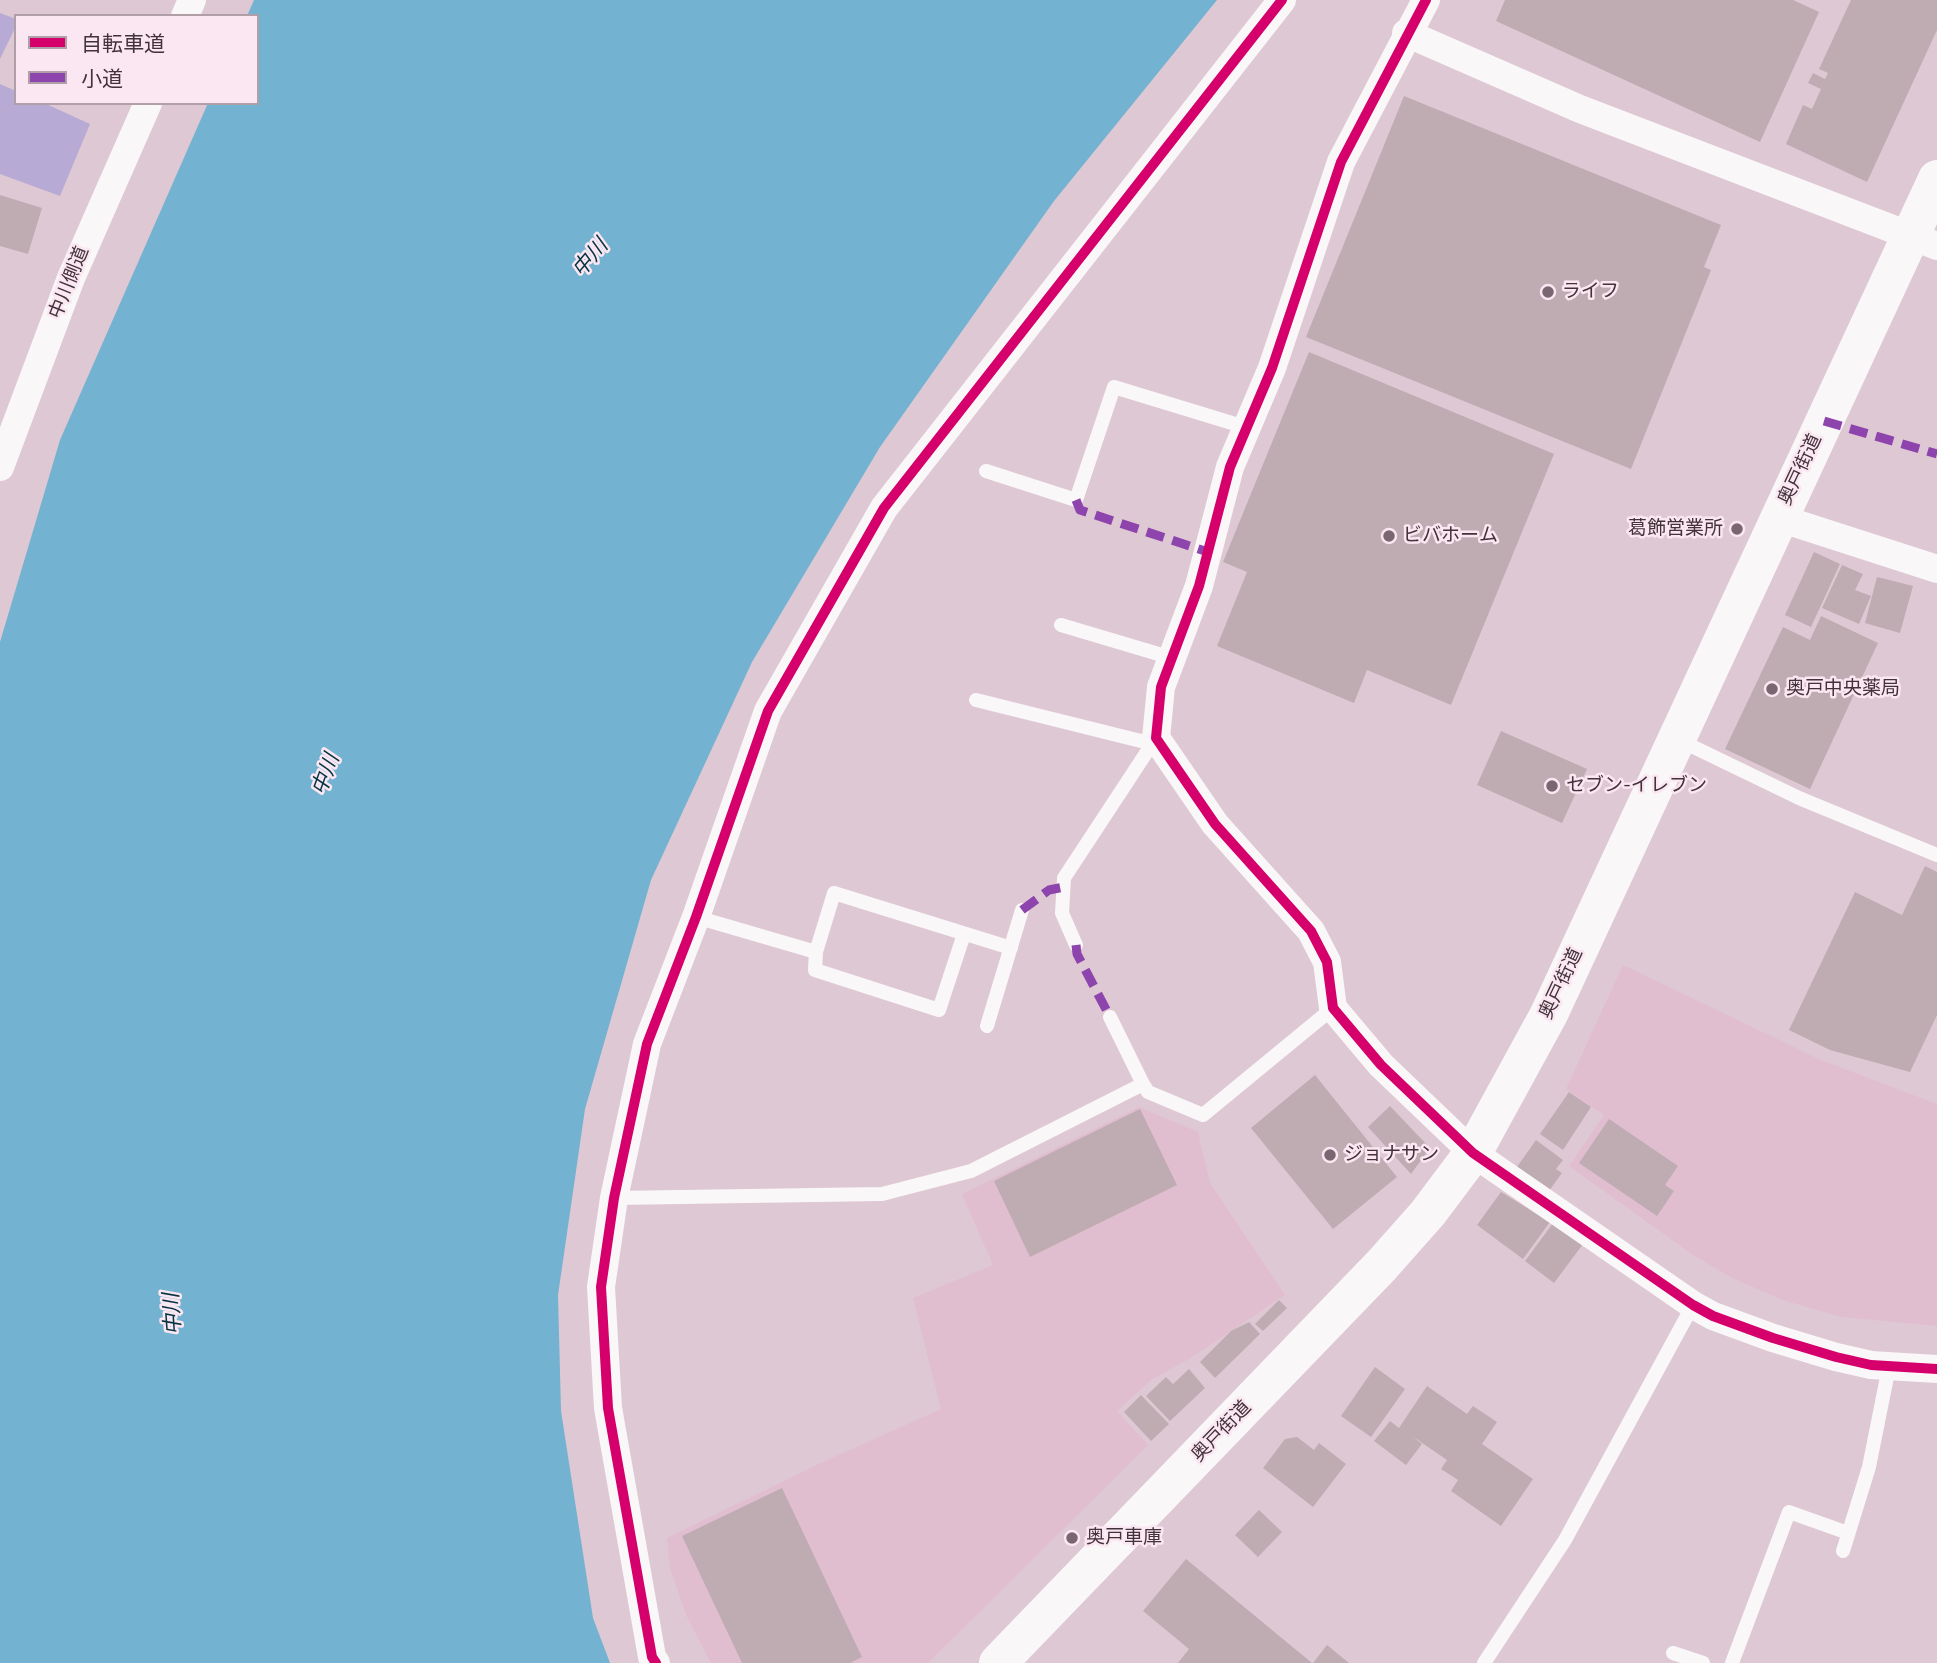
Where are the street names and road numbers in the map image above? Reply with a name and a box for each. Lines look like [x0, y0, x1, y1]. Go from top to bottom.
street label: 中川側道 [45, 243, 95, 323]
street label: 奥戸街道 [1775, 431, 1827, 509]
street label: 奥戸街道 [1536, 945, 1588, 1023]
street label: 奥戸街道 [1187, 1397, 1257, 1467]

